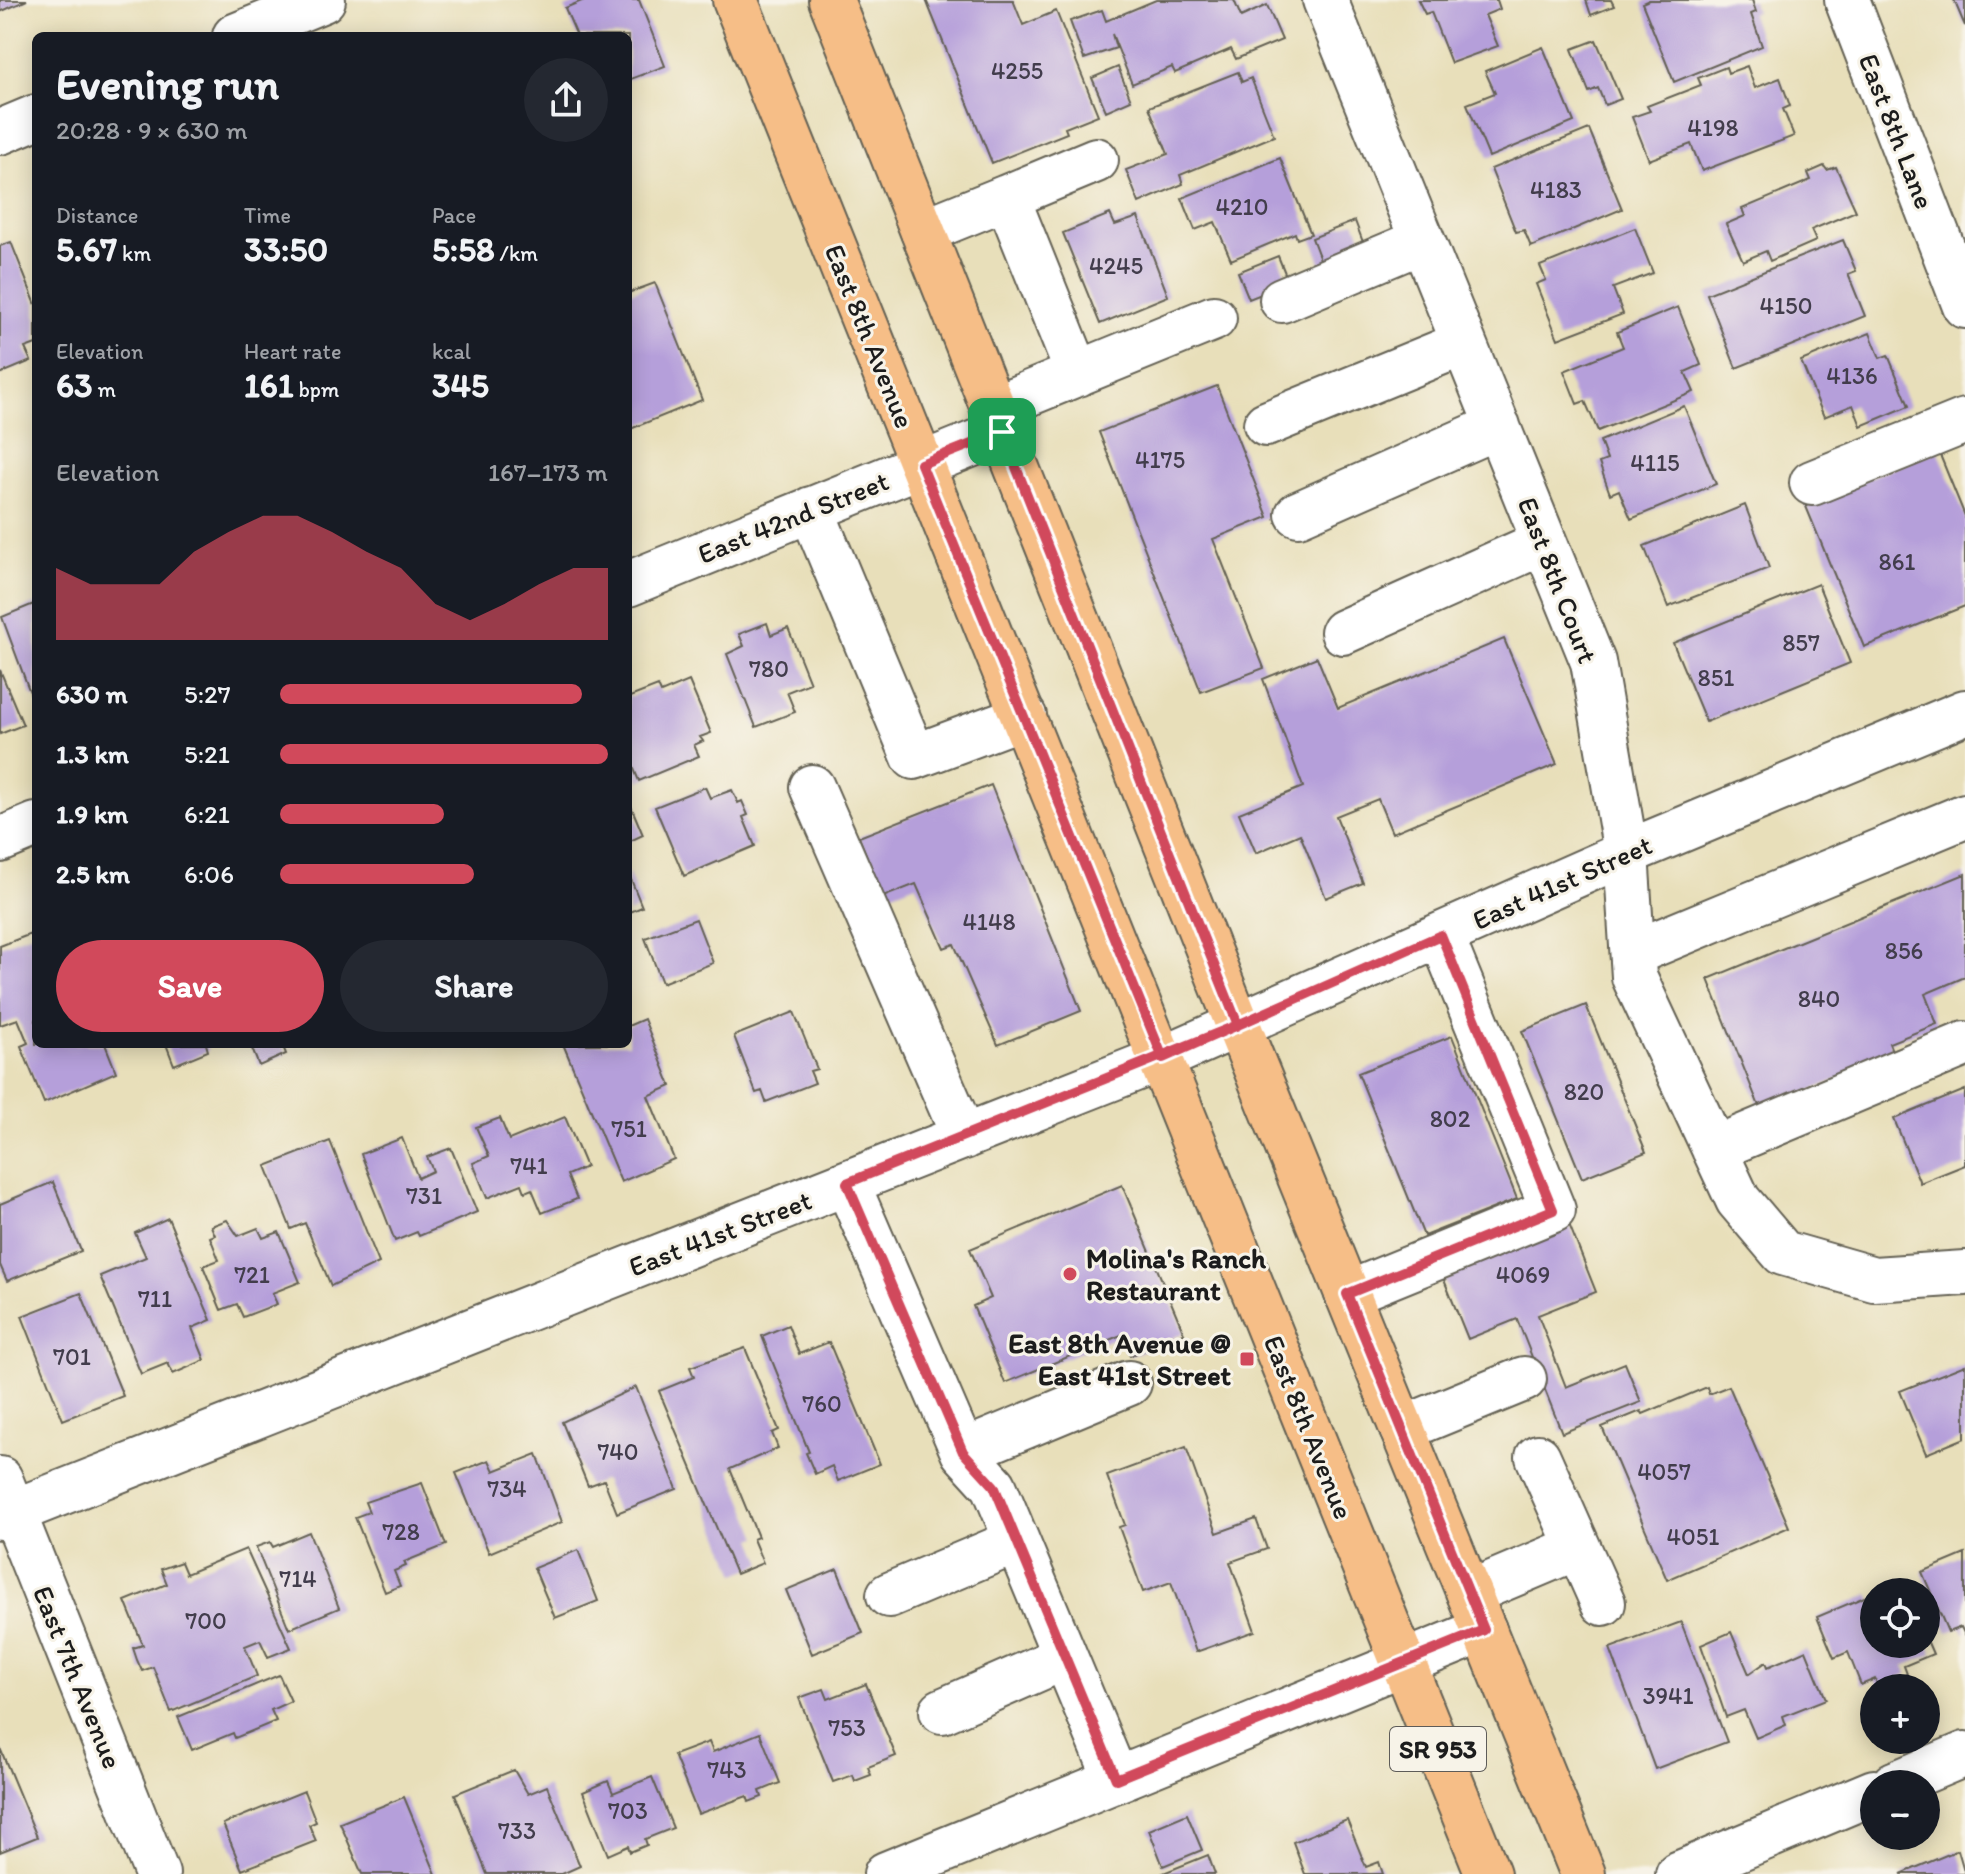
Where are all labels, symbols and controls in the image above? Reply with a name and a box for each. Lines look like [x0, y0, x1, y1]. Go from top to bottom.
street label: East 8th Lane [1852, 49, 1942, 213]
house number: 4255 [991, 56, 1043, 85]
text: Evening run [56, 57, 279, 110]
button: share [524, 58, 608, 142]
house number: 4198 [1687, 113, 1739, 142]
text: 20:28 · 9 × 630 m [56, 114, 248, 146]
house number: 4183 [1530, 175, 1582, 204]
house number: 4210 [1216, 192, 1268, 221]
text: Distance [56, 202, 138, 229]
text: Time [244, 202, 291, 229]
text: Pace [432, 202, 476, 229]
text: 5.67 [56, 229, 117, 270]
text: 33:50 [244, 229, 328, 270]
text: 5:58 [432, 229, 495, 270]
street label: East 8th Avenue [818, 239, 922, 433]
text: km [117, 240, 151, 267]
text: /km [495, 240, 538, 267]
house number: 4245 [1089, 251, 1143, 280]
house number: 4150 [1760, 291, 1812, 320]
text: Elevation [56, 338, 143, 365]
text: Heart rate [244, 338, 341, 365]
text: kcal [432, 338, 471, 365]
house number: 4136 [1826, 361, 1878, 390]
text: 63 [56, 365, 93, 406]
text: 161 [244, 365, 294, 406]
text: 345 [432, 365, 489, 406]
text: m [93, 376, 116, 403]
text: bpm [294, 376, 339, 403]
pin [968, 398, 1036, 466]
icon: arrive [980, 410, 1024, 454]
house number: 4175 [1135, 445, 1185, 474]
house number: 4115 [1630, 448, 1680, 477]
text: Elevation [56, 456, 159, 488]
text: 167–173 m [488, 456, 608, 488]
street label: East 42nd Street [693, 463, 893, 571]
street label: East 8th Court [1511, 492, 1605, 668]
house number: 861 [1879, 547, 1915, 576]
house number: 857 [1782, 628, 1820, 657]
house number: 780 [749, 654, 789, 683]
house number: 851 [1698, 663, 1734, 692]
text: 630 m [56, 678, 128, 710]
text: 5:27 [184, 678, 231, 710]
text: 1.3 km [56, 738, 129, 770]
text: 5:21 [184, 738, 230, 770]
text: 1.9 km [56, 798, 128, 830]
text: 6:21 [184, 798, 230, 830]
street label: East 41st Street [1467, 827, 1657, 937]
text: 2.5 km [56, 858, 130, 890]
text: 6:06 [184, 858, 234, 890]
house number: 4148 [962, 907, 1016, 936]
house number: 856 [1885, 936, 1923, 965]
button: Save [56, 940, 324, 1032]
button: Share [340, 940, 608, 1032]
house number: 840 [1798, 984, 1840, 1013]
house number: 820 [1564, 1077, 1604, 1106]
house number: 802 [1430, 1104, 1471, 1133]
house number: 751 [611, 1114, 647, 1143]
house number: 741 [510, 1151, 548, 1180]
house number: 731 [406, 1181, 442, 1210]
street label: East 41st Street [624, 1183, 816, 1283]
place label: Molina's Ranch Restaurant [1086, 1241, 1267, 1307]
house number: 721 [234, 1260, 270, 1289]
house number: 4069 [1496, 1260, 1550, 1289]
marker: Molina's Ranch Restaurant [1061, 1265, 1079, 1283]
house number: 711 [138, 1284, 172, 1313]
place label: East 8th Avenue @ East 41st Street [1008, 1326, 1231, 1392]
street label: East 8th Avenue [1257, 1330, 1361, 1524]
house number: 701 [53, 1342, 91, 1371]
marker: East 8th Avenue @ East 41st Street [1238, 1350, 1256, 1368]
house number: 760 [802, 1389, 842, 1418]
house number: 740 [597, 1437, 639, 1466]
house number: 4057 [1637, 1457, 1691, 1486]
house number: 734 [487, 1474, 527, 1503]
house number: 728 [382, 1517, 420, 1546]
house number: 4051 [1667, 1522, 1719, 1551]
house number: 714 [279, 1564, 317, 1593]
map controls [1860, 1578, 1940, 1850]
button: locate [1860, 1578, 1940, 1658]
street label: East 7th Avenue [26, 1581, 130, 1773]
house number: 700 [185, 1606, 227, 1635]
button: + [1860, 1674, 1940, 1754]
house number: 3941 [1642, 1681, 1694, 1710]
house number: 753 [828, 1713, 866, 1742]
road number: SR 953 [1390, 1727, 1486, 1771]
house number: 743 [707, 1755, 747, 1784]
button: − [1860, 1770, 1940, 1850]
house number: 703 [608, 1796, 648, 1825]
house number: 733 [498, 1816, 536, 1845]

